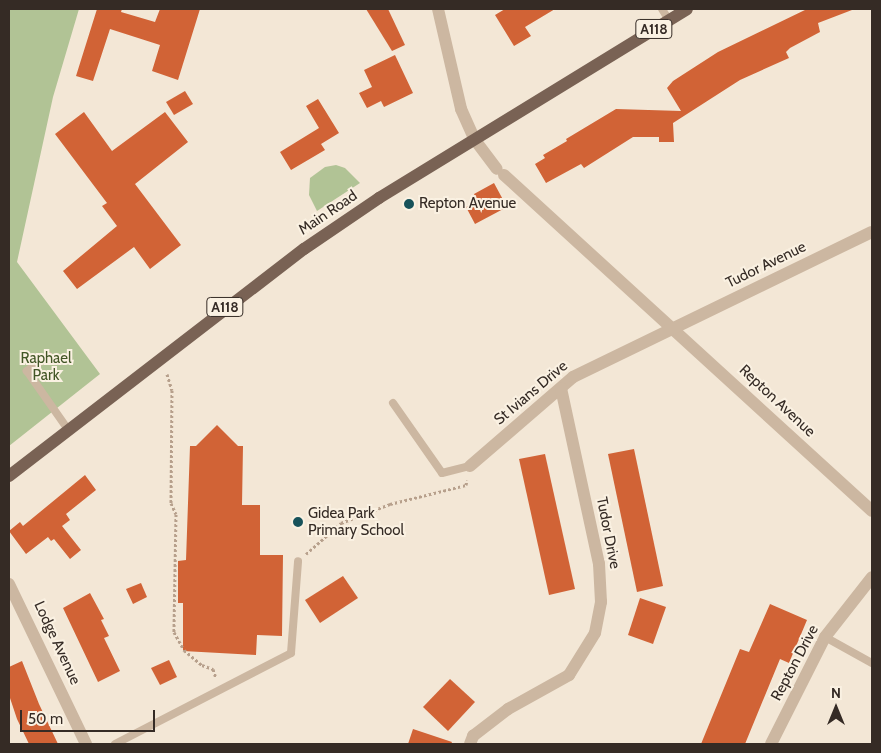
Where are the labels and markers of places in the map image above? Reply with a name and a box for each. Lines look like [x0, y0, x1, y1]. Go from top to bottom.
place label: Repton Avenue [419, 195, 516, 213]
marker: Repton Avenue [403, 198, 415, 210]
place label: Gidea Park Primary School [308, 504, 404, 539]
marker: Gidea Park Primary School [292, 516, 304, 528]

